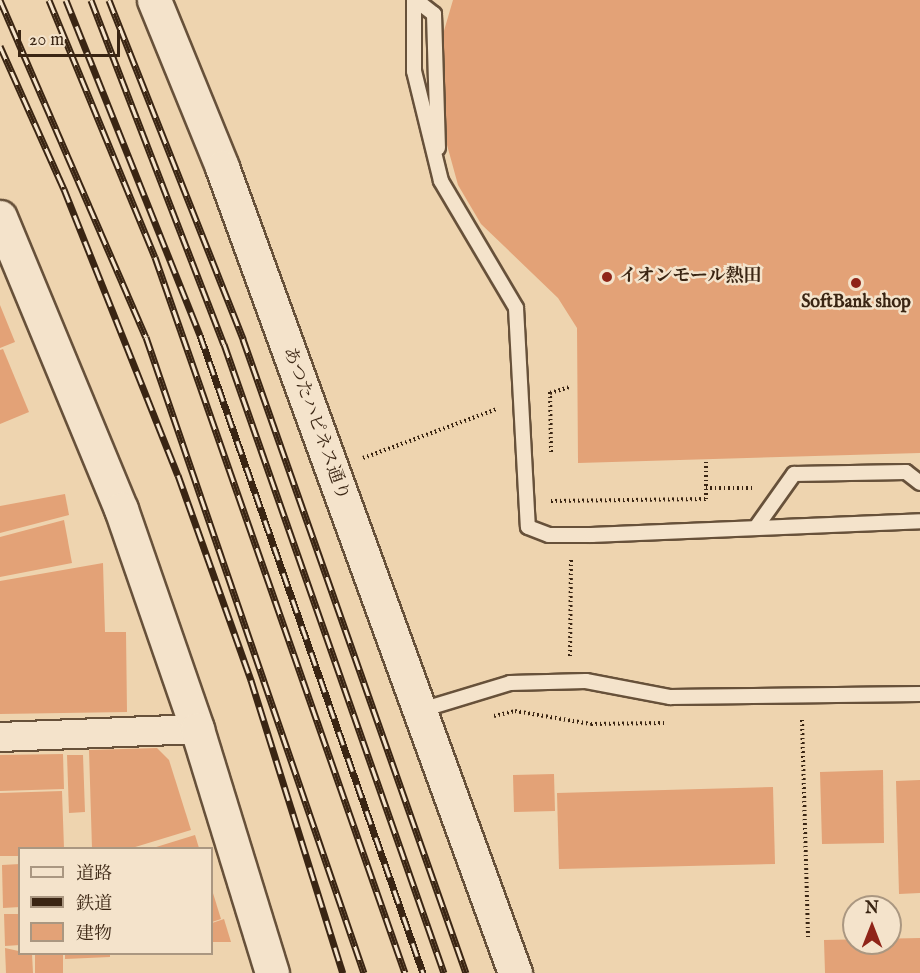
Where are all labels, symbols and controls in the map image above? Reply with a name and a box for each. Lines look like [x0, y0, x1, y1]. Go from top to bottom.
scale bar [21, 18, 123, 56]
text: 20 m [29, 29, 64, 52]
place label: イオンモール熱田 [619, 266, 762, 288]
marker: イオンモール熱田 [600, 270, 614, 284]
marker: SoftBank shop [849, 276, 863, 290]
place label: SoftBank shop [801, 292, 911, 314]
street label: あつたハピネス通り [277, 344, 353, 504]
legend [18, 847, 213, 955]
text: 道路 [76, 863, 112, 886]
text: 鉄道 [76, 893, 112, 916]
north arrow [842, 895, 902, 955]
text: N [865, 899, 879, 919]
text: 建物 [76, 923, 112, 946]

